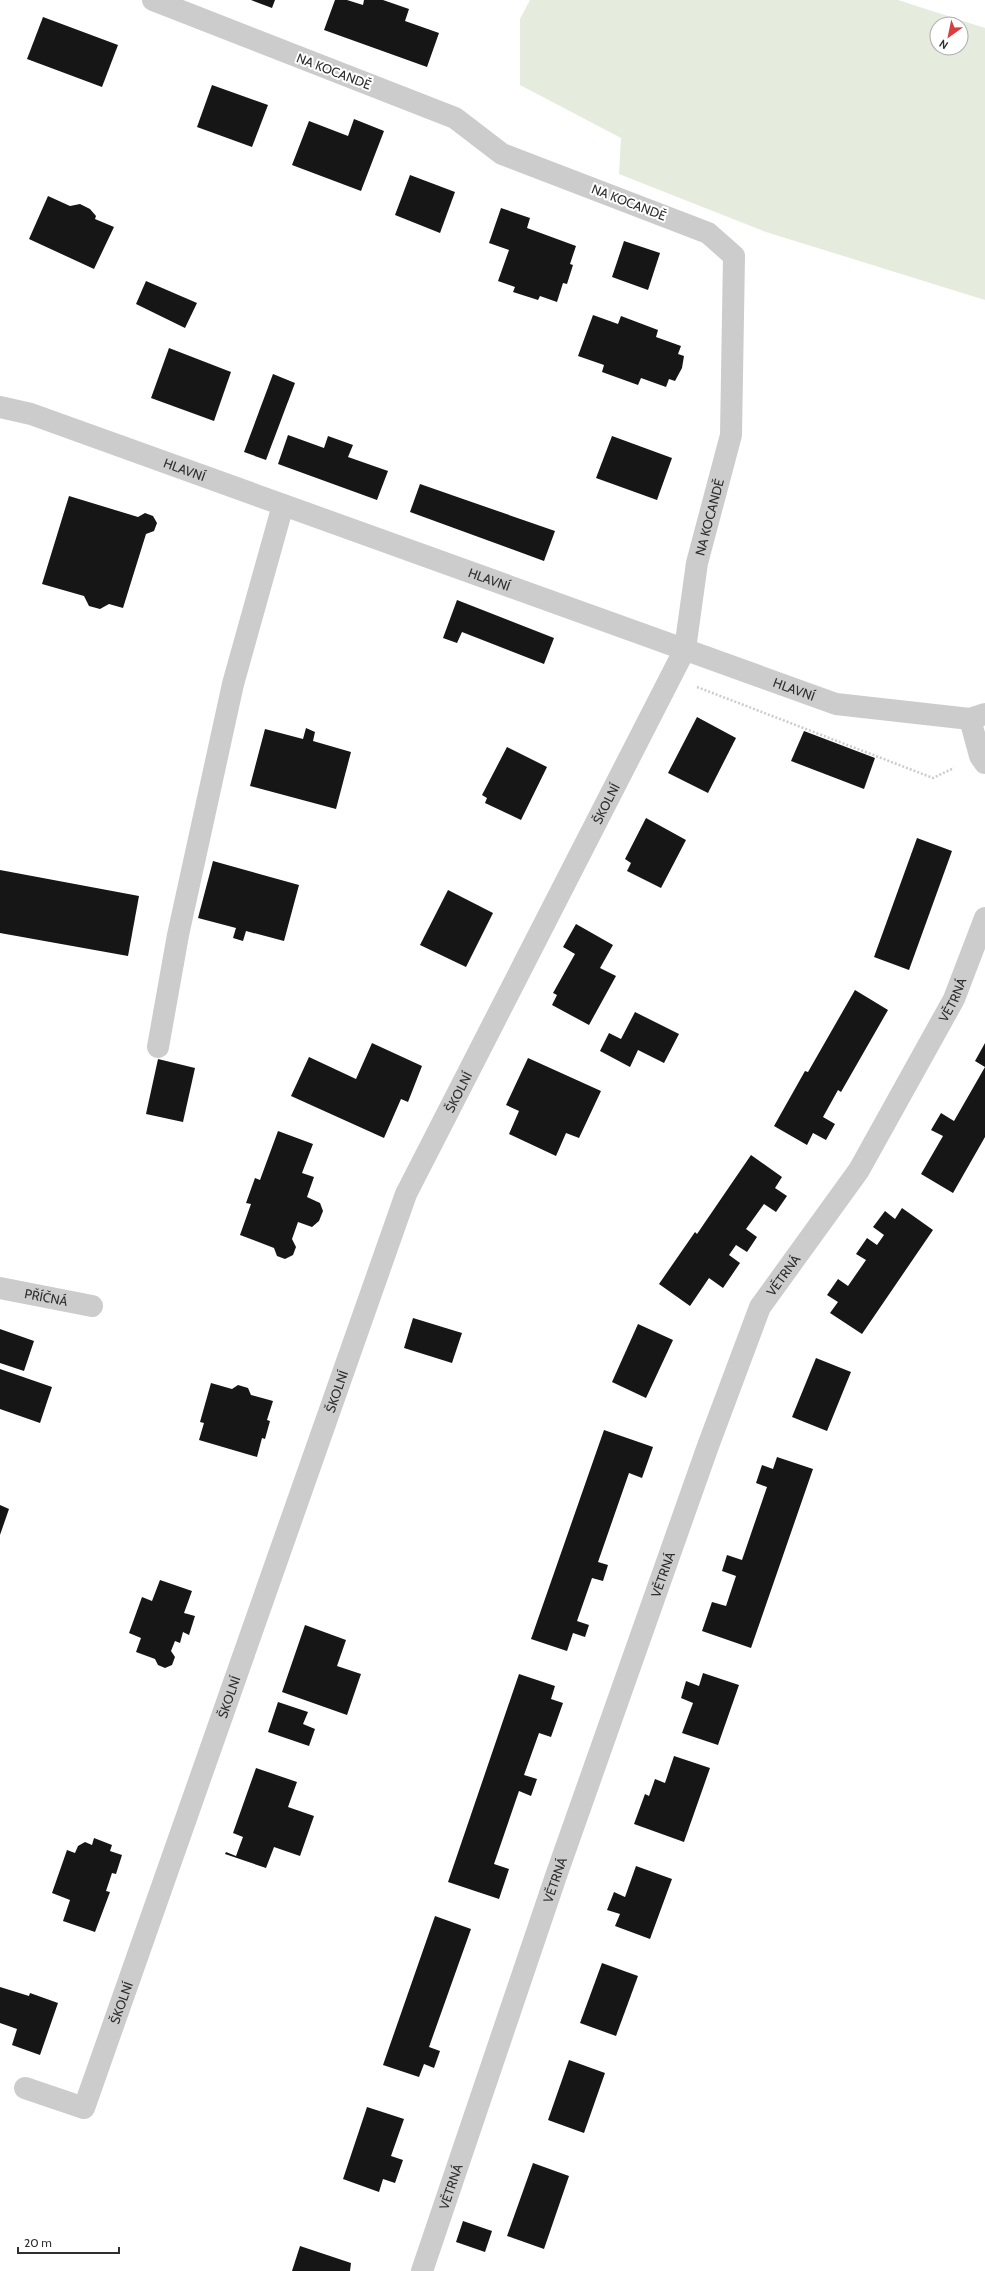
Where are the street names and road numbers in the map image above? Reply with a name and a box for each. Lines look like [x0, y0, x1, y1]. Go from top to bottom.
street label: NA KOCANDĚ [294, 48, 374, 93]
street label: NA KOCANDĚ [589, 179, 669, 224]
street label: HLAVNÍ [161, 454, 208, 484]
street label: NA KOCANDĚ [691, 477, 727, 557]
street label: HLAVNÍ [466, 564, 513, 594]
street label: HLAVNÍ [771, 674, 818, 704]
street label: ŠKOLNÍ [588, 780, 623, 827]
street label: VĚTRNÁ [935, 975, 969, 1025]
street label: ŠKOLNÍ [440, 1068, 475, 1115]
street label: VĚTRNÁ [763, 1251, 803, 1299]
street label: PŘÍČNÁ [23, 1285, 69, 1309]
street label: ŠKOLNÍ [321, 1368, 351, 1415]
street label: VĚTRNÁ [647, 1549, 678, 1599]
street label: ŠKOLNÍ [213, 1673, 244, 1720]
street label: VĚTRNÁ [540, 1855, 570, 1905]
street label: ŠKOLNÍ [105, 1979, 136, 2026]
street label: VĚTRNÁ [435, 2162, 466, 2212]

